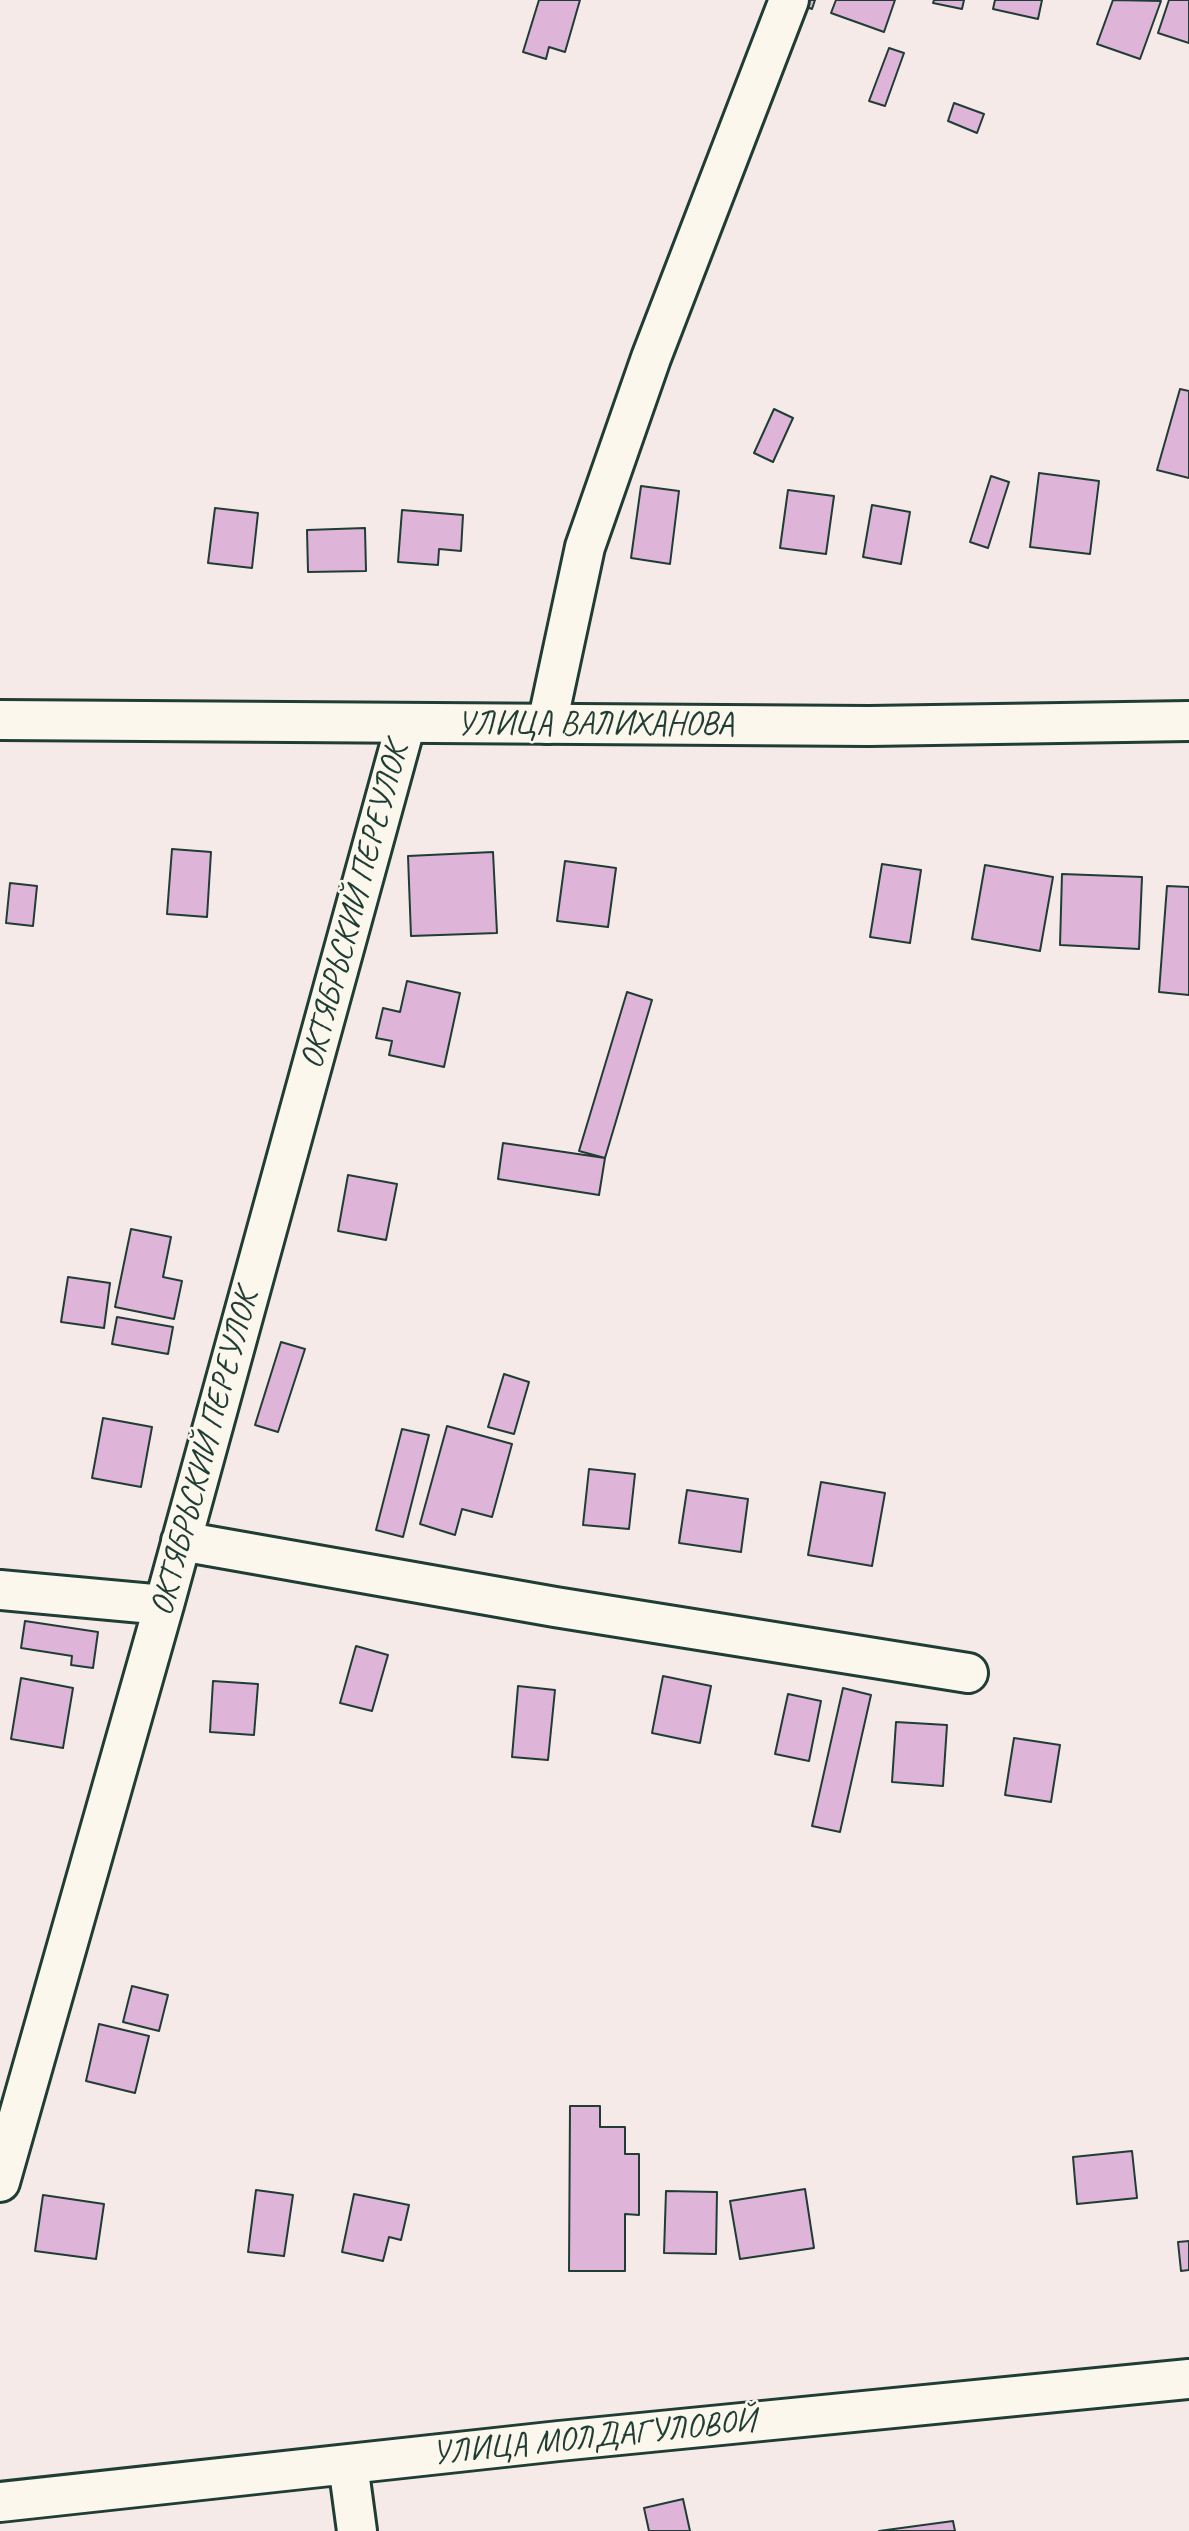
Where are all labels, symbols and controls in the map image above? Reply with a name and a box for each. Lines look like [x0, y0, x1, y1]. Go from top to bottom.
street label: УЛИЦА ВАЛИХАНОВА [457, 705, 733, 745]
street label: ОКТЯБРЬСКИЙ ПЕРЕУЛОК [292, 739, 418, 1073]
street label: ОКТЯБРЬСКИЙ ПЕРЕУЛОК [142, 1286, 268, 1620]
street label: УЛИЦА МОЛДАГУЛОВОЙ [430, 2401, 758, 2475]

